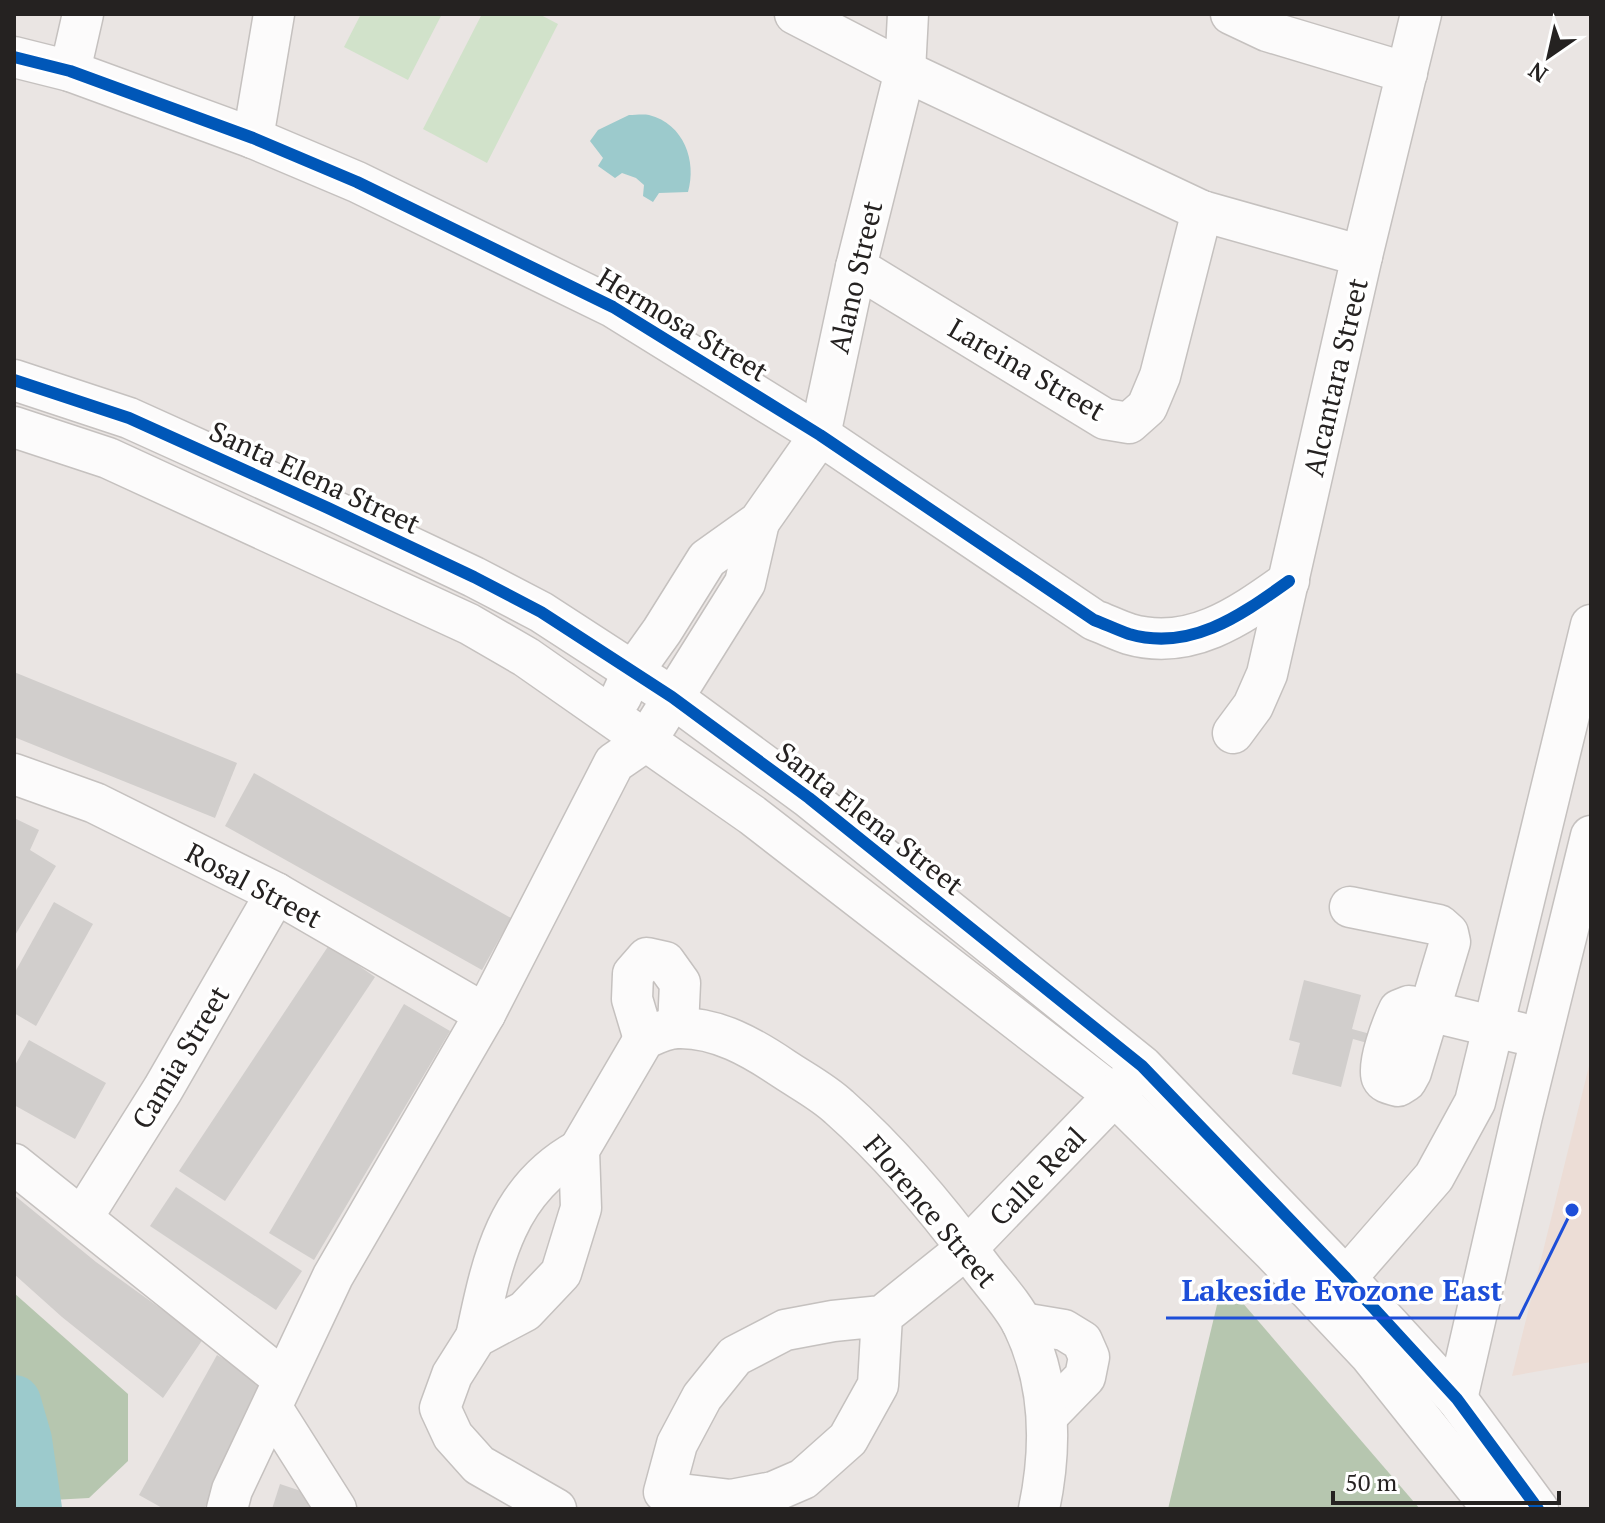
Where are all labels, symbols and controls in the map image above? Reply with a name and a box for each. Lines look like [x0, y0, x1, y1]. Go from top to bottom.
north arrow [1509, 16, 1589, 96]
text: N [1522, 56, 1553, 90]
street label: Alano Street [820, 197, 891, 357]
street label: Hermosa Street [591, 259, 776, 390]
street label: Alcantara Street [1294, 274, 1376, 480]
street label: Lareina Street [942, 309, 1113, 429]
street label: Santa Elena Street [204, 412, 427, 542]
street label: Santa Elena Street [769, 733, 972, 903]
street label: Rosal Street [180, 834, 329, 937]
street label: Camia Street [123, 978, 237, 1135]
street label: Calle Real [981, 1119, 1093, 1233]
street label: Florence Street [856, 1127, 1006, 1296]
callout: Lakeside Evozone East [1166, 1264, 1519, 1318]
text: Lakeside Evozone East [1182, 1270, 1503, 1310]
scale bar [1333, 1455, 1559, 1505]
text: 50 m [1345, 1466, 1397, 1498]

